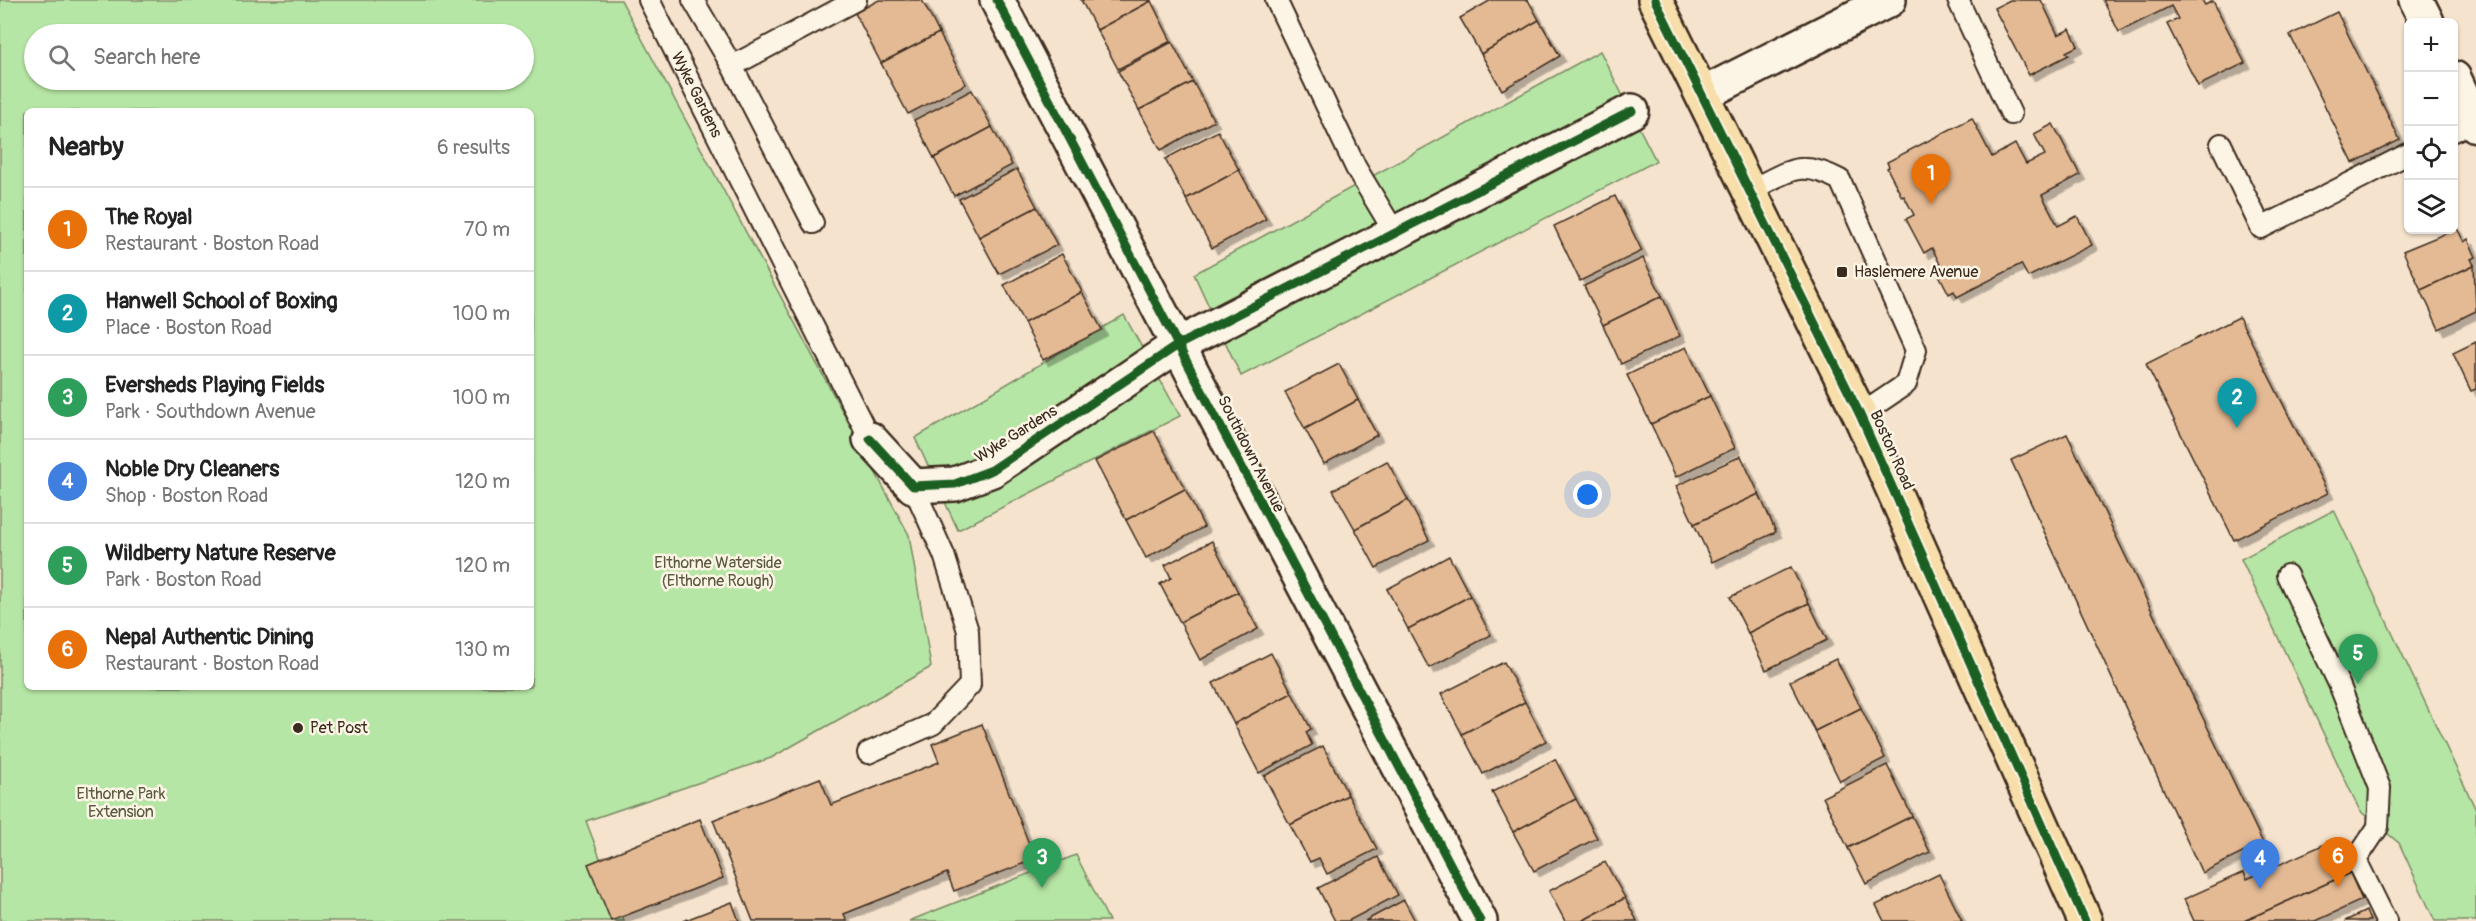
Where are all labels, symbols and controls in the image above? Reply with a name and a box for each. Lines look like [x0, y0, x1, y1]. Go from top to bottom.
map controls [2404, 18, 2458, 234]
button: + [2404, 18, 2458, 72]
search box [24, 24, 534, 90]
icon: search [45, 41, 78, 74]
text: Search here [93, 43, 200, 71]
street label: Wyke Gardens [667, 48, 727, 141]
button: − [2404, 72, 2458, 126]
button: locate [2404, 126, 2458, 180]
text: Nearby [48, 131, 124, 163]
text: 6 results [437, 135, 510, 160]
pin: 1 [1912, 154, 1950, 204]
button: layers [2404, 180, 2458, 234]
text: The Royal [105, 203, 193, 231]
text: 1 [64, 217, 71, 242]
text: 70 m [464, 217, 510, 242]
text: Restaurant · Boston Road [105, 231, 319, 256]
place label: Haslemere Avenue [1854, 262, 1978, 282]
marker: Haslemere Avenue [1835, 265, 1849, 279]
text: Hanwell School of Boxing [105, 287, 338, 315]
text: 2 [62, 301, 73, 326]
text: 100 m [453, 301, 510, 326]
text: Place · Boston Road [105, 315, 272, 340]
text: Eversheds Playing Fields [105, 371, 324, 399]
pin: 2 [2218, 378, 2256, 428]
text: 3 [62, 385, 73, 410]
text: 100 m [453, 385, 510, 410]
street label: Southdown Avenue [1213, 392, 1289, 516]
text: Park · Southdown Avenue [105, 399, 316, 424]
street label: Wyke Gardens [971, 401, 1061, 467]
street label: Boston Road [1866, 407, 1918, 493]
text: Noble Dry Cleaners [105, 455, 279, 483]
text: 4 [62, 469, 73, 494]
text: 120 m [455, 469, 510, 494]
your location [1573, 480, 1602, 509]
text: Shop · Boston Road [105, 483, 268, 508]
text: Wildberry Nature Reserve [105, 539, 336, 567]
text: 5 [62, 553, 73, 578]
text: 120 m [455, 553, 510, 578]
park label: Elthorne Waterside (Elthorne Rough) [654, 553, 782, 591]
text: Park · Boston Road [105, 567, 262, 592]
text: Nepal Authentic Dining [105, 623, 314, 651]
pin: 5 [2338, 634, 2378, 684]
text: 6 [62, 637, 73, 662]
text: 130 m [455, 637, 510, 662]
text: Restaurant · Boston Road [105, 651, 319, 676]
place label: Pet Post [310, 718, 368, 738]
marker: Pet Post [291, 721, 305, 735]
park label: Elthorne Park Extension [77, 784, 166, 822]
pin: 3 [1022, 838, 1062, 888]
pin: 6 [2318, 838, 2358, 887]
pin: 4 [2240, 840, 2280, 889]

